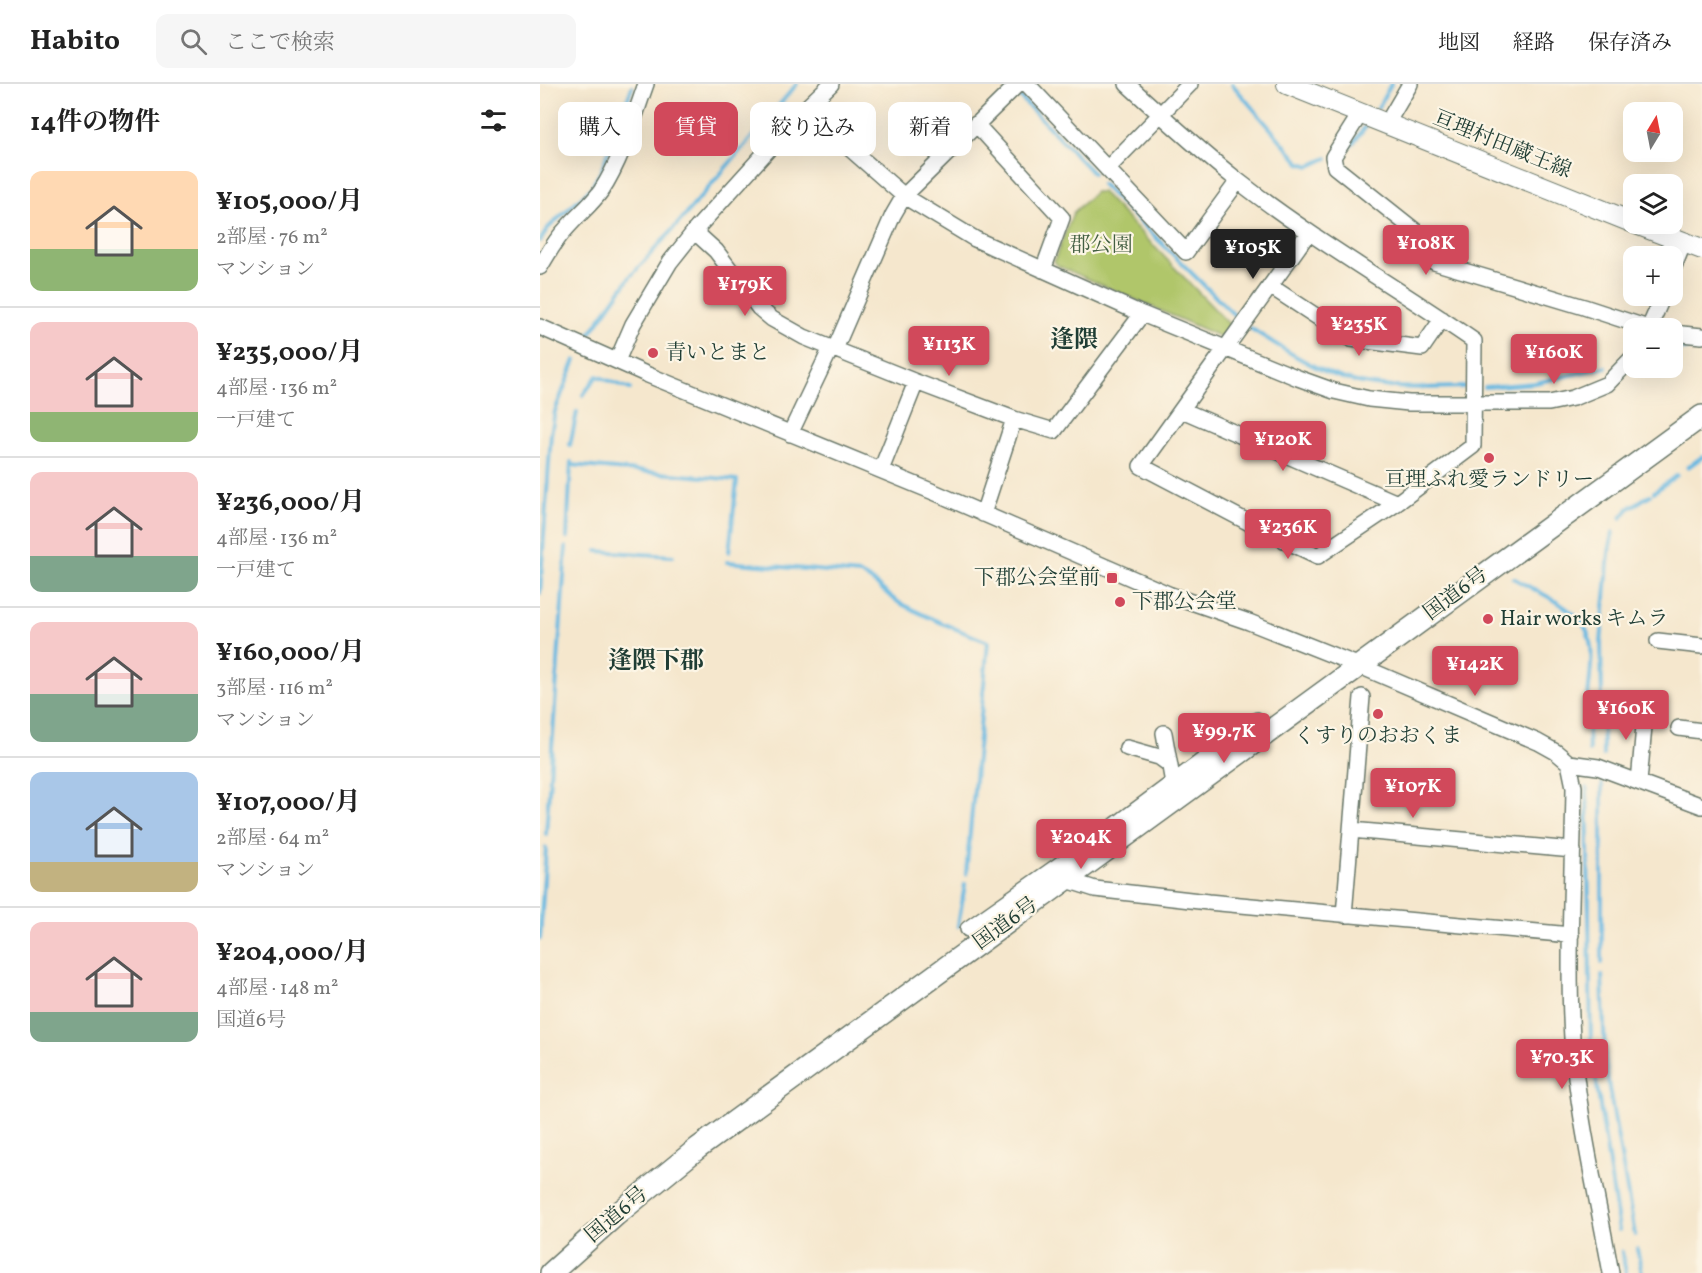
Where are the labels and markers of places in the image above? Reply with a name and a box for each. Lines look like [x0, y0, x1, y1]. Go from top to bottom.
pin: ¥108K [1384, 225, 1468, 276]
pin: ¥105K [1211, 229, 1295, 280]
pin: ¥179K [703, 266, 787, 317]
pin: ¥235K [1317, 306, 1401, 357]
pin: ¥113K [907, 326, 991, 377]
pin: ¥160K [1512, 334, 1596, 385]
place label: 青いとまと [665, 339, 770, 368]
marker: 青いとまと [646, 346, 660, 360]
pin: ¥120K [1241, 421, 1325, 472]
marker: 亘理ふれ愛ランドリー [1482, 451, 1496, 465]
place label: 亘理ふれ愛ランドリー [1384, 466, 1594, 495]
pin: ¥236K [1246, 509, 1330, 560]
place label: 下郡公会堂前 [974, 564, 1100, 593]
marker: 下郡公会堂前 [1105, 571, 1119, 585]
place label: 下郡公会堂 [1132, 588, 1237, 617]
marker: 下郡公会堂 [1113, 595, 1127, 609]
place label: Hair works キムラ [1500, 605, 1668, 634]
marker: Hair works キムラ [1481, 612, 1495, 626]
pin: ¥142K [1433, 646, 1517, 697]
pin: ¥160K [1584, 690, 1668, 741]
marker: くすりのおおくま [1371, 707, 1385, 721]
pin: ¥99.7K [1175, 713, 1273, 764]
place label: くすりのおおくま [1294, 722, 1462, 751]
pin: ¥107K [1371, 768, 1455, 819]
pin: ¥204K [1039, 819, 1123, 870]
pin: ¥70.3K [1513, 1039, 1611, 1090]

